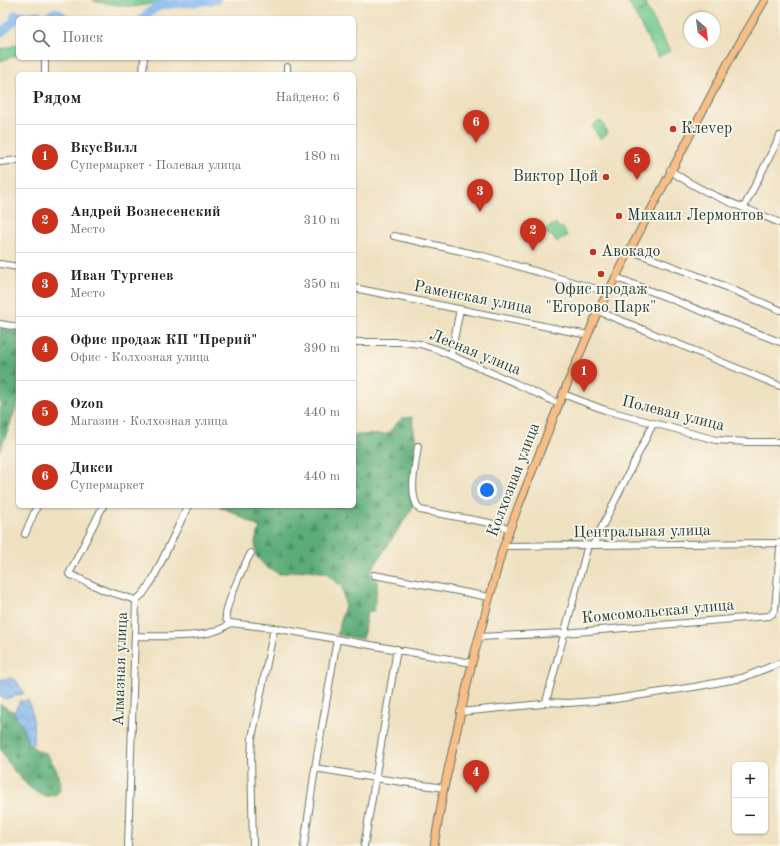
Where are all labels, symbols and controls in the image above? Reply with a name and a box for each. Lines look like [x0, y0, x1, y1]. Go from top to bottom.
north arrow [684, 12, 720, 48]
search box [16, 16, 356, 60]
icon: search [30, 27, 52, 49]
text: Поиск [62, 31, 103, 46]
text: Рядом [32, 90, 81, 107]
text: Найдено: 6 [276, 91, 340, 104]
pin: 6 [463, 110, 489, 143]
place label: Клеvер [681, 121, 732, 137]
marker: Клеvер [668, 124, 678, 134]
text: ВкусВилл [70, 141, 138, 156]
pin: 5 [624, 147, 650, 180]
text: 1 [41, 150, 49, 163]
text: 180 m [303, 150, 340, 163]
text: Супермаркет · Полевая улица [70, 159, 241, 172]
place label: Виктор Цой [513, 169, 598, 185]
marker: Виктор Цой [601, 172, 611, 182]
pin: 3 [467, 179, 493, 212]
text: Андрей Вознесенский [70, 205, 221, 220]
place label: Михаил Лермонтов [627, 208, 764, 224]
marker: Михаил Лермонтов [614, 211, 624, 221]
text: 2 [41, 214, 49, 227]
text: 310 m [303, 214, 340, 227]
pin: 2 [520, 218, 546, 251]
text: Место [70, 223, 105, 236]
place label: Авокадо [601, 244, 661, 260]
marker: Авокадо [588, 247, 598, 257]
text: Иван Тургенев [70, 269, 174, 284]
marker: Офис продаж "Егорово Парк" [596, 269, 606, 279]
text: 3 [41, 278, 49, 291]
text: 350 m [303, 278, 340, 291]
street label: Раменская улица [412, 279, 534, 317]
place label: Офис продаж "Егорово Парк" [546, 282, 656, 316]
text: Место [70, 287, 105, 300]
street label: Лесная улица [427, 327, 523, 379]
text: Офис продаж КП "Прерий" [70, 333, 257, 348]
text: 4 [41, 342, 49, 355]
text: 390 m [303, 342, 340, 355]
text: Офис · Колхозная улица [70, 351, 210, 364]
pin: 1 [571, 359, 597, 392]
street label: Полевая улица [620, 394, 726, 435]
text: Ozon [70, 397, 103, 412]
text: 5 [41, 406, 49, 419]
text: 440 m [303, 406, 340, 419]
text: Магазин · Колхозная улица [70, 415, 228, 428]
street label: Колхозная улица [485, 421, 543, 539]
text: Дикси [70, 461, 113, 476]
text: 6 [41, 470, 49, 483]
text: 440 m [303, 470, 340, 483]
text: Супермаркет [70, 479, 145, 492]
your location [477, 480, 497, 500]
street label: Центральная улица [573, 523, 711, 541]
street label: Комсомольская улица [581, 597, 735, 627]
street label: Алмазная улица [111, 611, 131, 727]
pin: 4 [463, 760, 489, 793]
map controls [732, 762, 768, 834]
button: + [732, 762, 768, 798]
button: − [732, 798, 768, 834]

